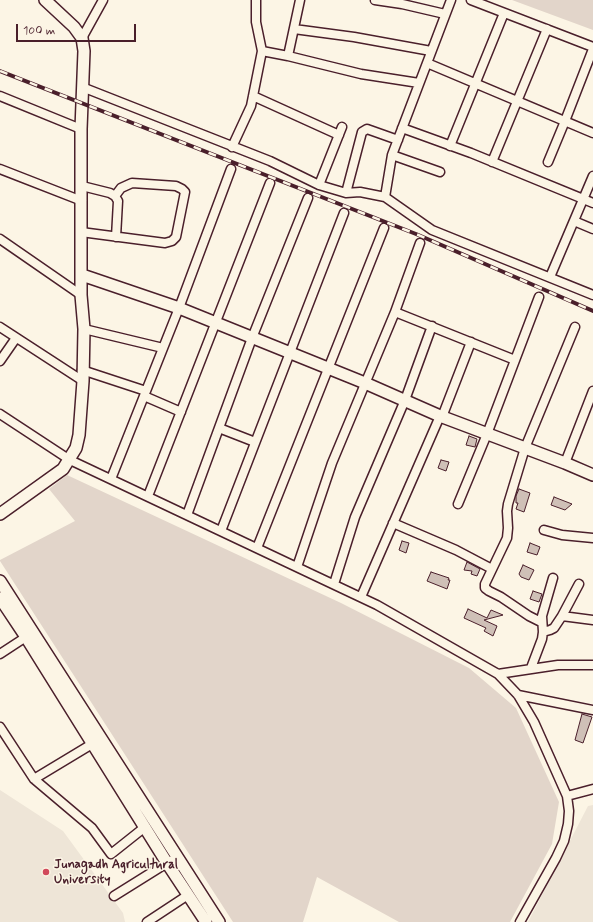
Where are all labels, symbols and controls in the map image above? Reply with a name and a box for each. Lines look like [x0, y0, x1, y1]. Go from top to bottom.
scale bar [18, 16, 138, 42]
text: 100 m [23, 23, 55, 39]
place label: Junagadh Agricultural University [54, 857, 178, 888]
marker: Junagadh Agricultural University [41, 867, 51, 877]

